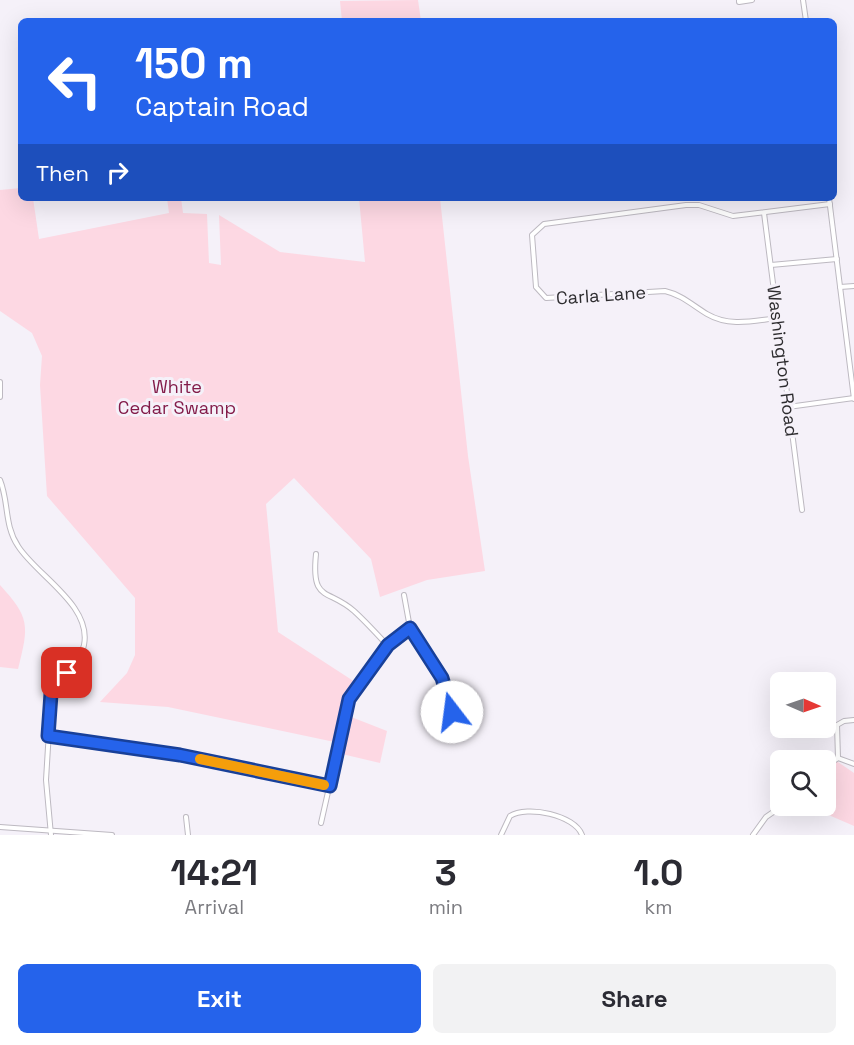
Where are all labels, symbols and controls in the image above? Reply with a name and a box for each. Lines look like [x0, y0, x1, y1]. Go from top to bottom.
text: 150 m [135, 37, 253, 90]
icon: left [36, 42, 114, 120]
text: Captain Road [135, 89, 309, 124]
icon: right [101, 156, 134, 189]
text: Then [36, 159, 89, 187]
street label: Carla Lane [555, 280, 647, 310]
street label: Washington Road [762, 284, 804, 438]
park label: White Cedar Swamp [118, 375, 236, 419]
pin [41, 647, 92, 698]
icon: arrive [50, 656, 83, 689]
north arrow [770, 672, 836, 738]
map controls [770, 672, 836, 816]
position arrow [420, 680, 484, 744]
button: search [770, 750, 836, 816]
text: 14:21 [171, 850, 258, 896]
text: 3 [435, 850, 457, 896]
text: 1.0 [634, 850, 683, 896]
text: Arrival [185, 894, 244, 920]
text: min [429, 894, 463, 920]
text: km [645, 894, 672, 920]
button: Exit [18, 964, 421, 1033]
button: Share [433, 964, 836, 1033]

